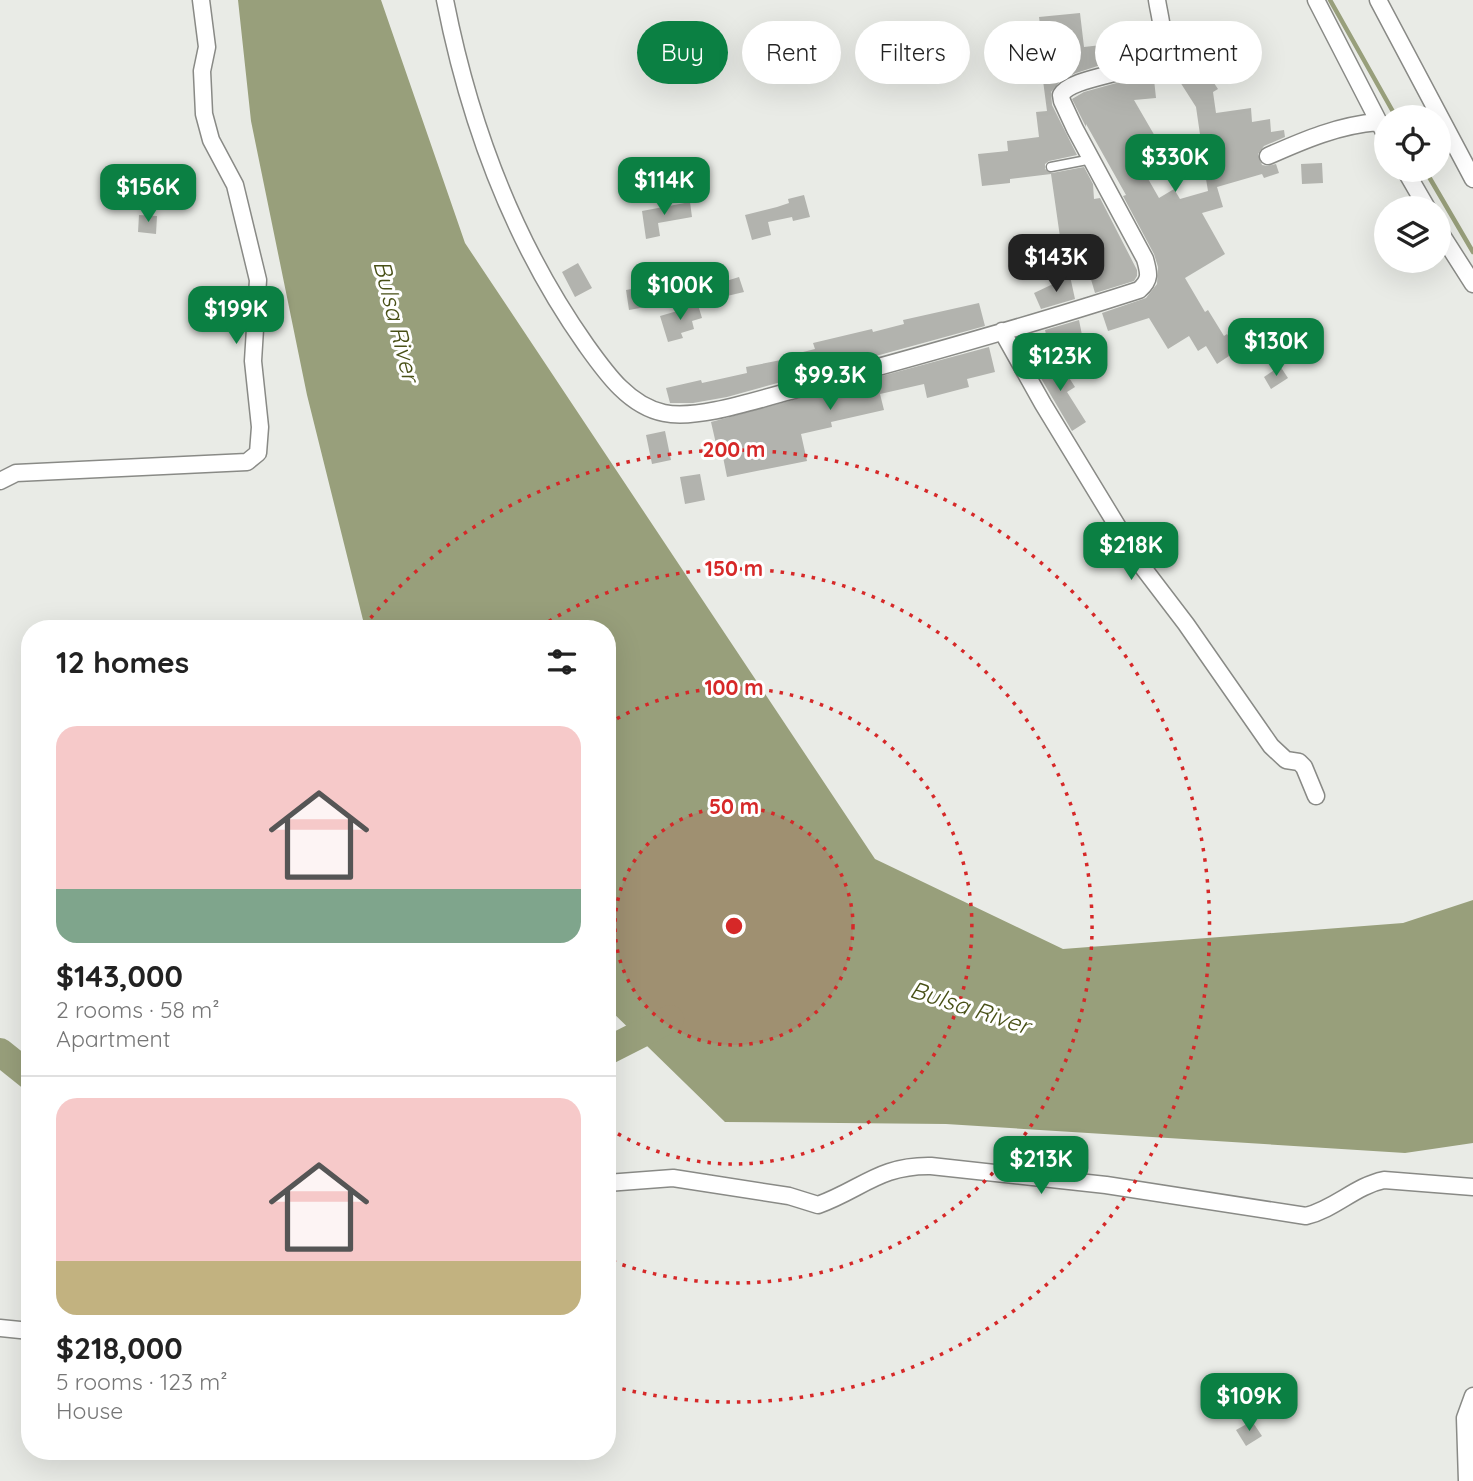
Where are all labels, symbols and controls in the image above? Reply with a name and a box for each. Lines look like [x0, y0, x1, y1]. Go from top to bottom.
chip: Buy [637, 21, 728, 84]
chip: Rent [742, 21, 841, 84]
chip: Filters [855, 21, 970, 84]
chip: New [984, 21, 1081, 84]
chip: Apartment [1095, 21, 1262, 84]
map controls [1374, 105, 1451, 273]
button: locate [1374, 105, 1451, 182]
pin: $330K [1126, 134, 1224, 194]
text: $330K [1141, 142, 1209, 171]
pin: $114K [615, 158, 713, 217]
pin: $156K [99, 164, 197, 224]
text: $114K [634, 165, 694, 194]
text: $156K [116, 172, 180, 201]
button: layers [1374, 196, 1451, 273]
pin: $143K [1007, 234, 1105, 294]
text: $143K [1024, 242, 1088, 271]
water label: Bulsa River [367, 257, 427, 387]
pin: $100K [631, 262, 729, 322]
text: $100K [647, 270, 713, 299]
pin: $199K [187, 286, 285, 346]
text: $199K [204, 294, 268, 323]
pin: $130K [1227, 318, 1325, 378]
text: $130K [1244, 326, 1308, 355]
pin: $123K [1011, 334, 1109, 393]
text: $123K [1028, 341, 1092, 370]
pin: $99.3K [773, 352, 887, 412]
text: $99.3K [794, 360, 866, 389]
text: 200 m [703, 436, 765, 462]
pin: $218K [1082, 522, 1180, 582]
text: $218K [1099, 530, 1163, 559]
text: 150 m [705, 555, 763, 581]
text: 12 homes [56, 643, 189, 681]
icon: filters [543, 643, 581, 681]
text: 100 m [704, 674, 764, 700]
icon: home [256, 772, 382, 898]
text: 50 m [709, 793, 759, 819]
centre of rings [722, 914, 746, 938]
text: $143,000 [56, 957, 183, 995]
water label: Bulsa River [907, 974, 1037, 1041]
text: 2 rooms · 58 m² [56, 995, 219, 1024]
text: Apartment [56, 1024, 170, 1053]
pin: $213K [992, 1136, 1090, 1196]
icon: home [256, 1144, 382, 1270]
text: $213K [1009, 1144, 1073, 1173]
text: $218,000 [56, 1329, 183, 1367]
text: 5 rooms · 123 m² [56, 1367, 228, 1396]
pin: $109K [1200, 1374, 1298, 1433]
text: $109K [1217, 1381, 1281, 1410]
text: House [56, 1396, 123, 1425]

